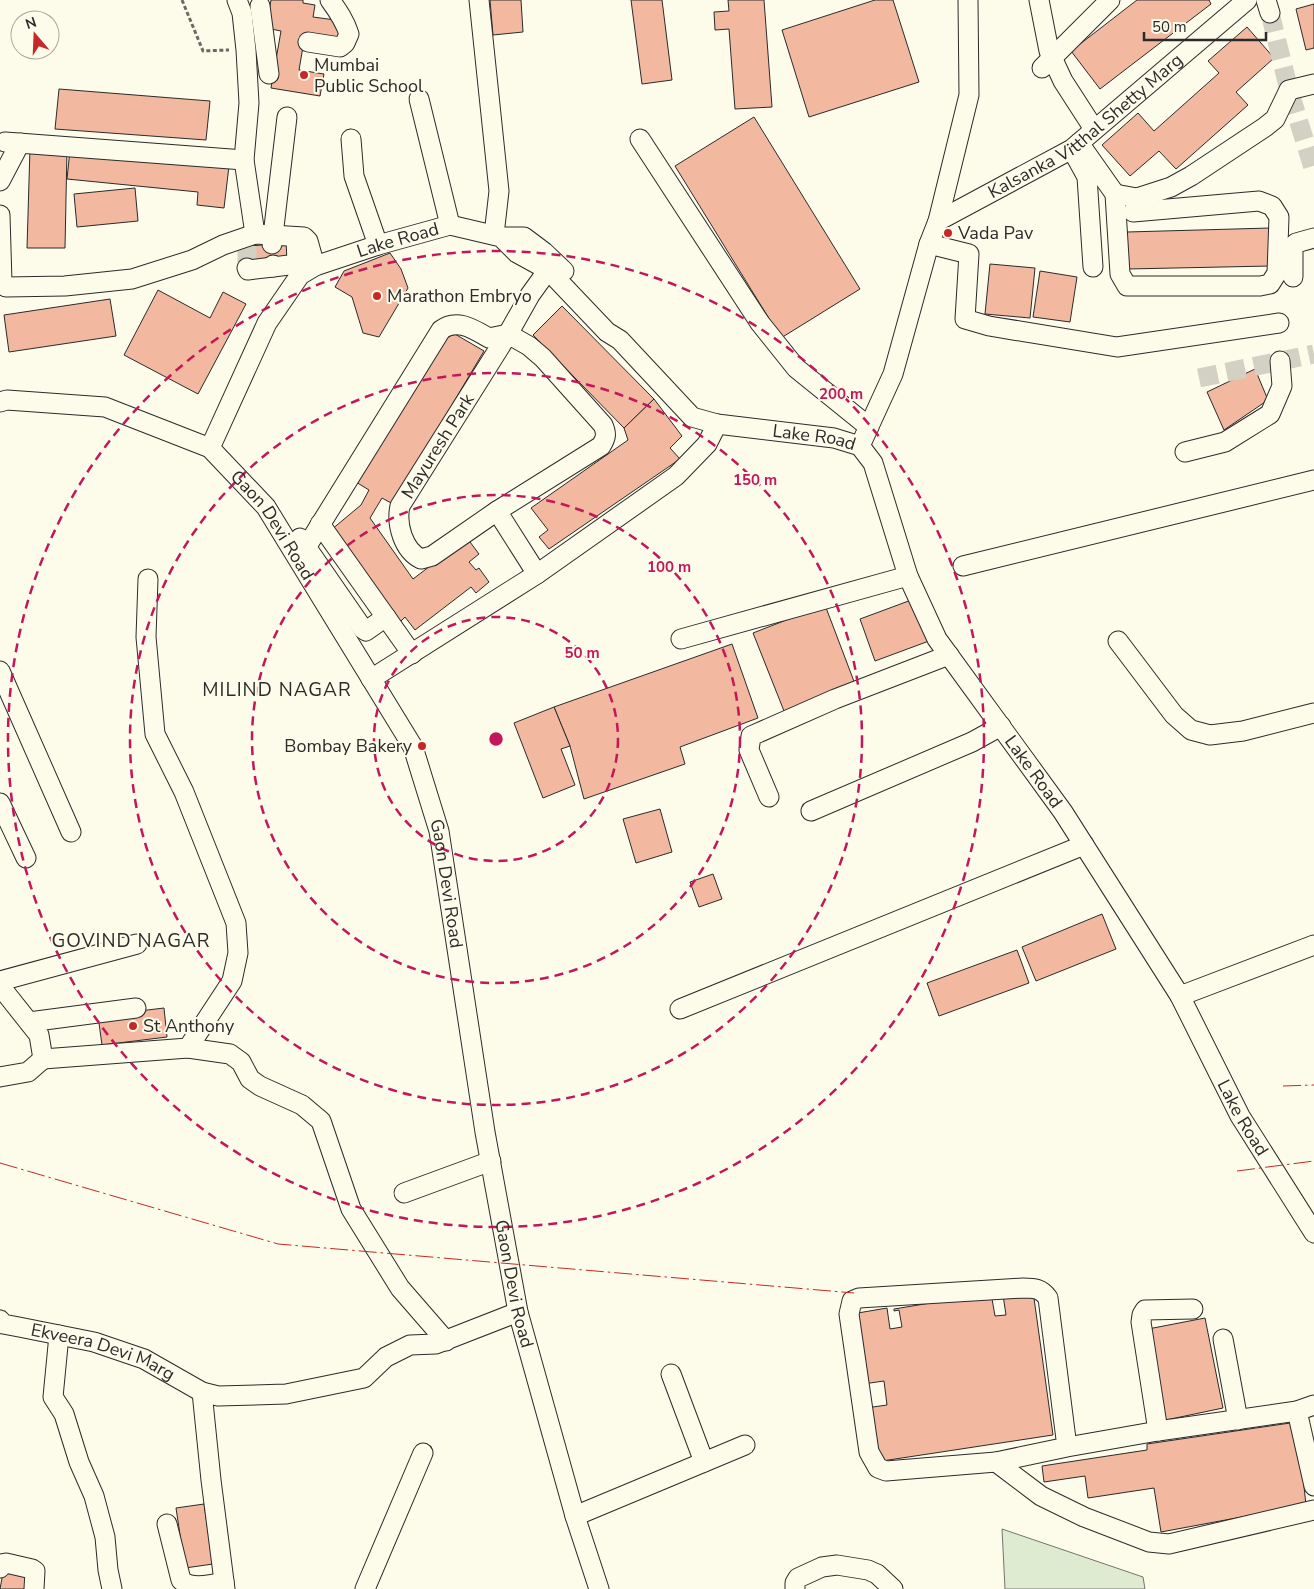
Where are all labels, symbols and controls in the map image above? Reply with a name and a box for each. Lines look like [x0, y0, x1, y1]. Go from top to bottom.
north arrow [10, 10, 60, 60]
scale bar [1144, 10, 1266, 42]
text: N [23, 12, 39, 34]
text: 50 m [1152, 17, 1187, 37]
street label: Kalsanka Vitthal Shetty Marg [984, 48, 1188, 204]
place label: Mumbai Public School [314, 53, 424, 98]
marker: Mumbai Public School [298, 69, 310, 81]
street label: Lake Road [354, 217, 442, 263]
place label: Vada Pav [957, 221, 1034, 245]
marker: Vada Pav [942, 227, 954, 239]
place label: Marathon Embryo [387, 284, 532, 308]
marker: Marathon Embryo [371, 290, 383, 302]
text: 200 m [819, 384, 863, 404]
street label: Mayuresh Park [396, 388, 480, 503]
street label: Lake Road [771, 419, 859, 456]
street label: Gaon Devi Road [225, 465, 320, 585]
text: 150 m [733, 470, 777, 490]
text: 100 m [647, 557, 691, 577]
text: 50 m [564, 643, 600, 663]
district label: MILIND NAGAR [202, 677, 352, 703]
centre of rings [487, 730, 505, 748]
street label: Lake Road [999, 730, 1068, 813]
place label: Bombay Bakery [284, 734, 413, 758]
marker: Bombay Bakery [416, 740, 428, 752]
street label: Gaon Devi Road [424, 816, 469, 950]
district label: GOVIND NAGAR [51, 928, 211, 954]
place label: St Anthony [143, 1014, 235, 1038]
marker: St Anthony [127, 1020, 139, 1032]
street label: Lake Road [1212, 1075, 1274, 1160]
street label: Gaon Devi Road [489, 1218, 539, 1351]
street label: Ekveera Devi Marg [29, 1318, 179, 1386]

